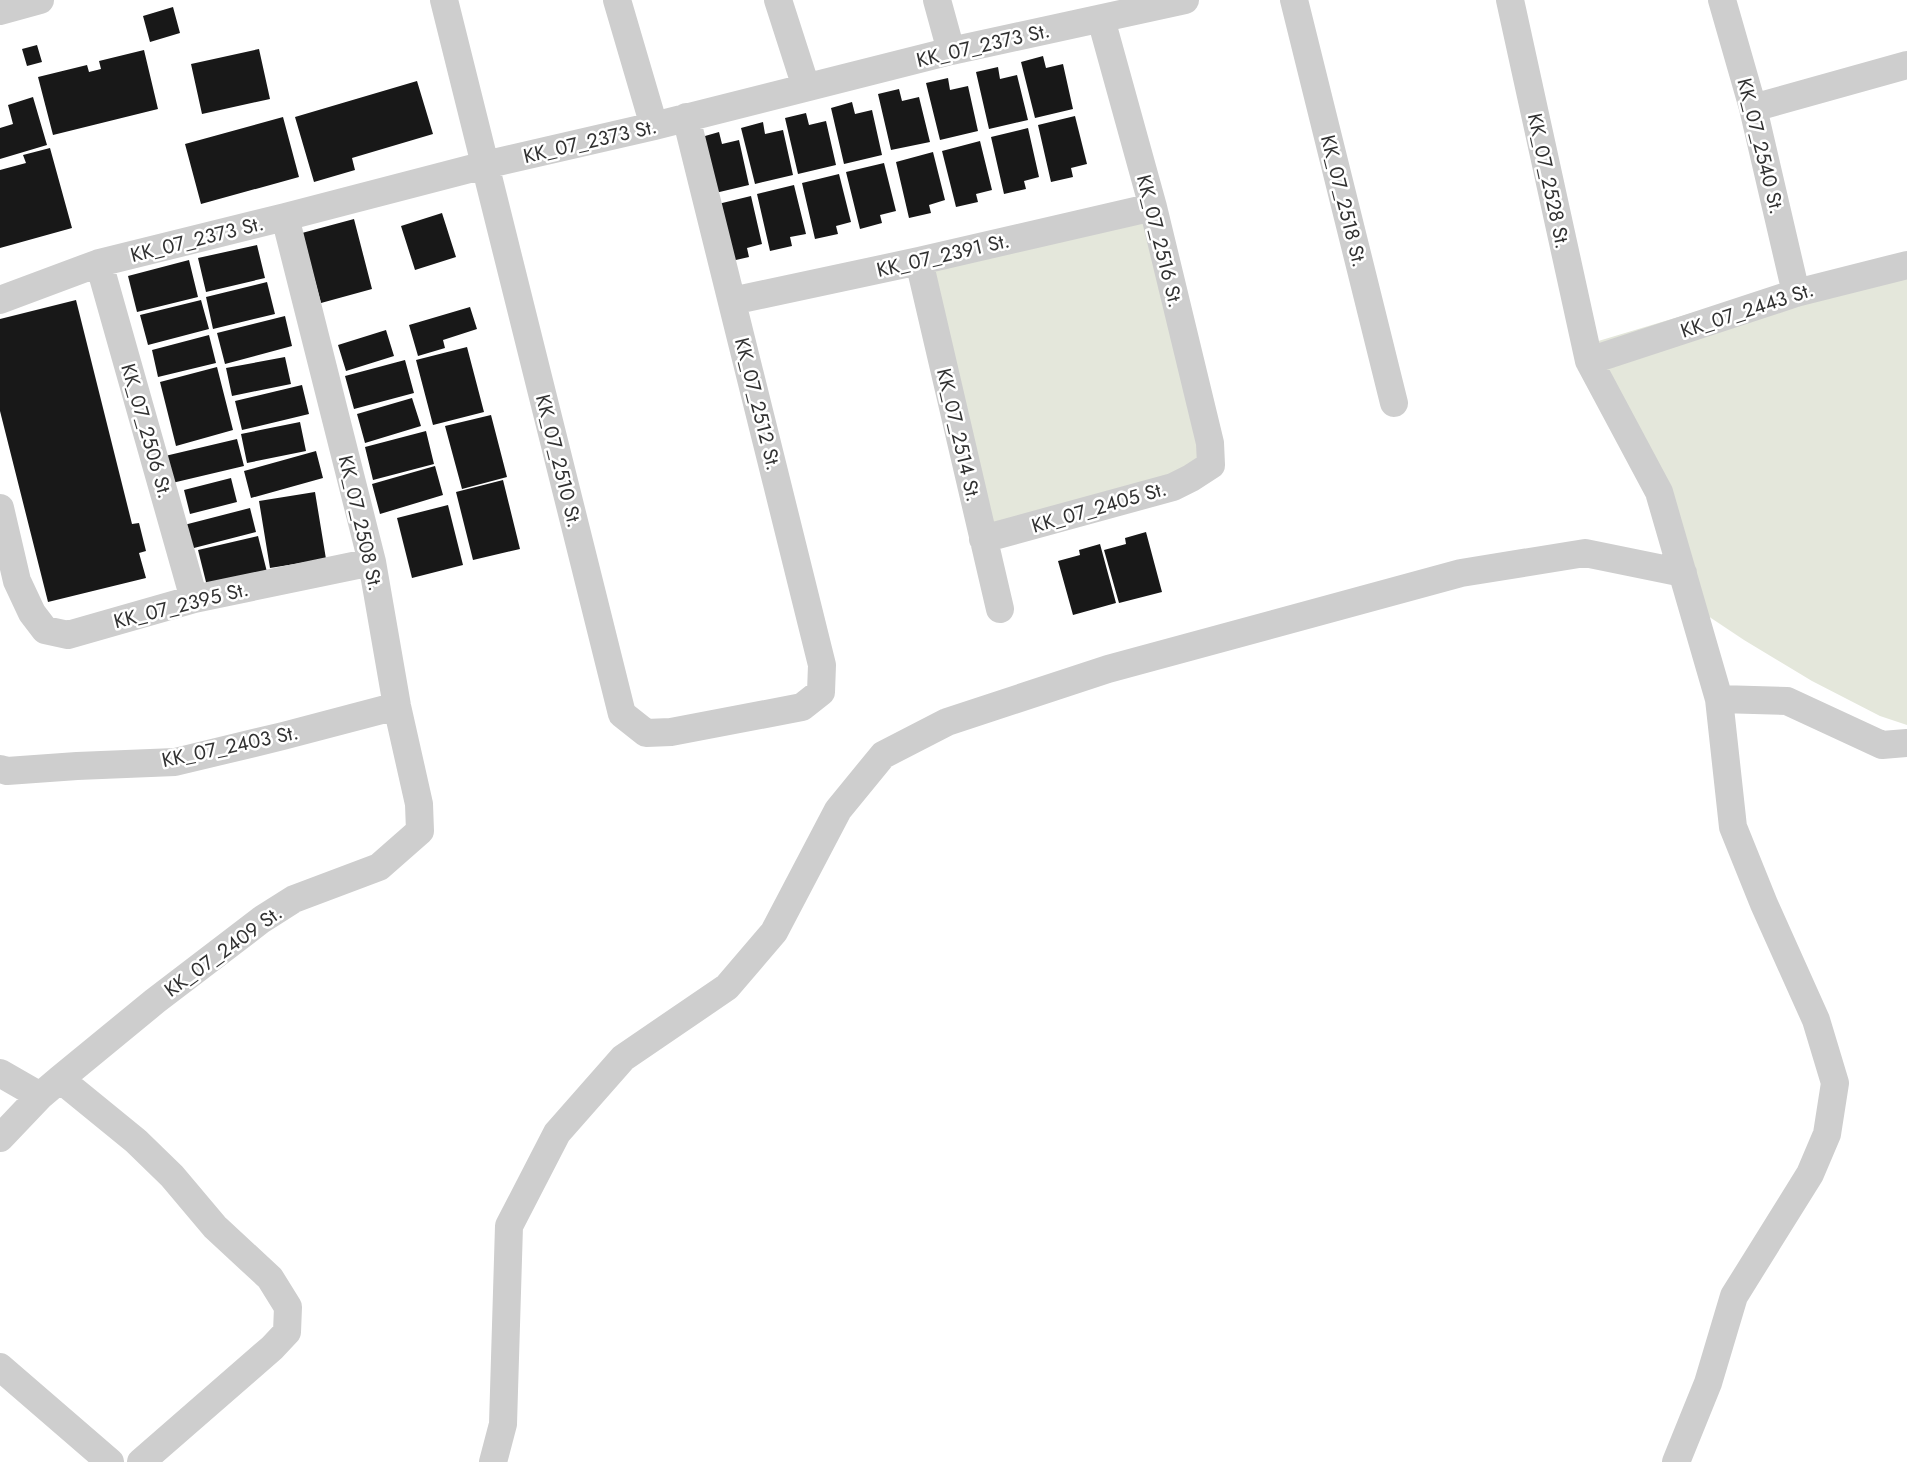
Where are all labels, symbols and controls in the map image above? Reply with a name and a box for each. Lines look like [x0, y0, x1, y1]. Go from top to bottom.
street label: KK_07_2373 St. [913, 16, 1053, 75]
street label: KK_07_2540 St. [1730, 75, 1791, 217]
street label: KK_07_2528 St. [1520, 111, 1577, 252]
street label: KK_07_2373 St. [520, 112, 660, 171]
street label: KK_07_2518 St. [1313, 132, 1374, 270]
street label: KK_07_2516 St. [1129, 172, 1190, 311]
street label: KK_07_2373 St. [127, 209, 267, 270]
street label: KK_07_2391 St. [874, 226, 1012, 285]
street label: KK_07_2443 St. [1677, 275, 1817, 346]
street label: KK_07_2512 St. [727, 335, 788, 474]
street label: KK_07_2506 St. [113, 360, 180, 502]
street label: KK_07_2514 St. [929, 366, 988, 505]
street label: KK_07_2510 St. [528, 391, 589, 531]
street label: KK_07_2508 St. [331, 452, 390, 594]
street label: KK_07_2405 St. [1028, 474, 1170, 541]
street label: KK_07_2395 St. [111, 575, 252, 636]
street label: KK_07_2403 St. [159, 718, 301, 775]
street label: KK_07_2409 St. [158, 899, 288, 1004]

